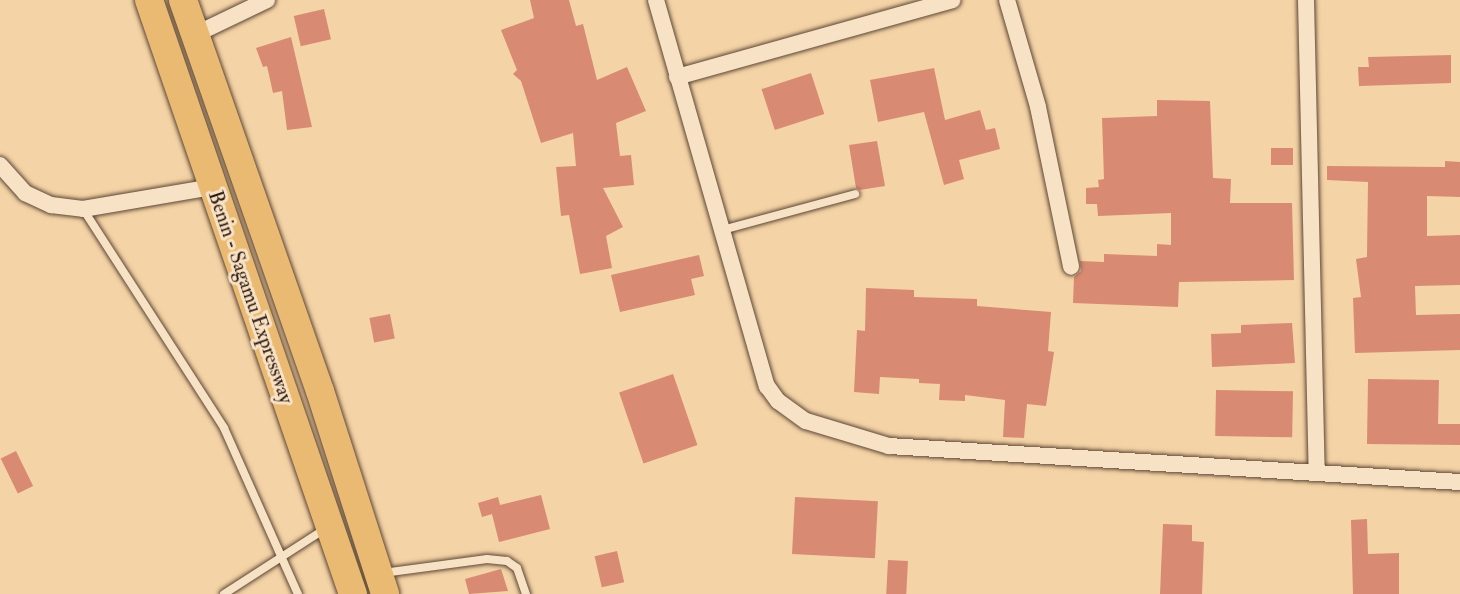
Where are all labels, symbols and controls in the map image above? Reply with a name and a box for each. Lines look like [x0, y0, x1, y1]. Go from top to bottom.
street label: Benin - Sagamu Expressway [203, 187, 299, 407]

